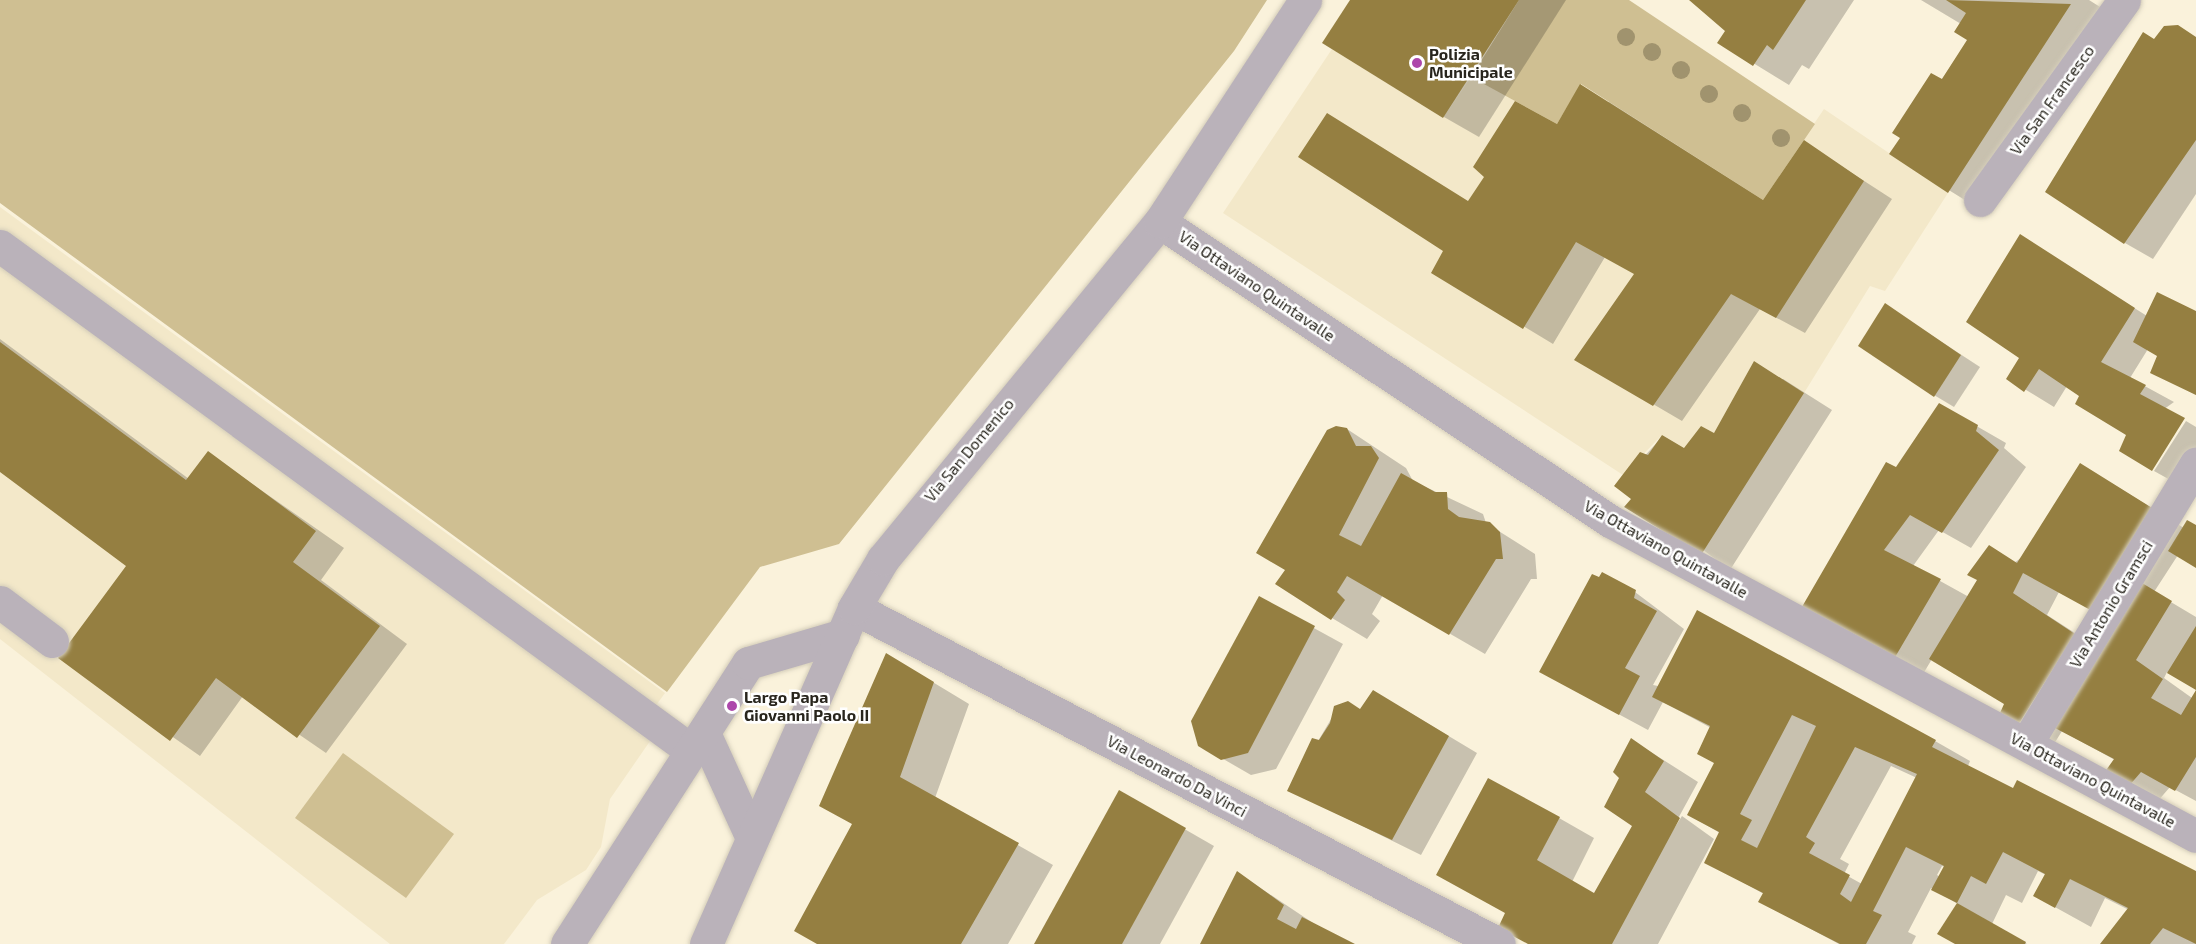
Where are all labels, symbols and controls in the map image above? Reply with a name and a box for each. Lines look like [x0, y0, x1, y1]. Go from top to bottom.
street label: Via San Francesco [2006, 41, 2098, 159]
place label: Polizia Municipale [1429, 44, 1513, 82]
marker: Polizia Municipale [1410, 56, 1424, 70]
street label: Via Ottaviano Quintavalle [1175, 227, 1339, 345]
street label: Via San Domenico [920, 394, 1018, 506]
street label: Via Ottaviano Quintavalle [1581, 496, 1751, 602]
street label: Via Antonio Gramsci [2065, 537, 2157, 671]
place label: Largo Papa Giovanni Paolo II [744, 687, 869, 725]
marker: Largo Papa Giovanni Paolo II [725, 699, 739, 713]
street label: Via Ottaviano Quintavalle [2007, 728, 2179, 832]
street label: Via Leonardo Da Vinci [1104, 731, 1250, 821]

